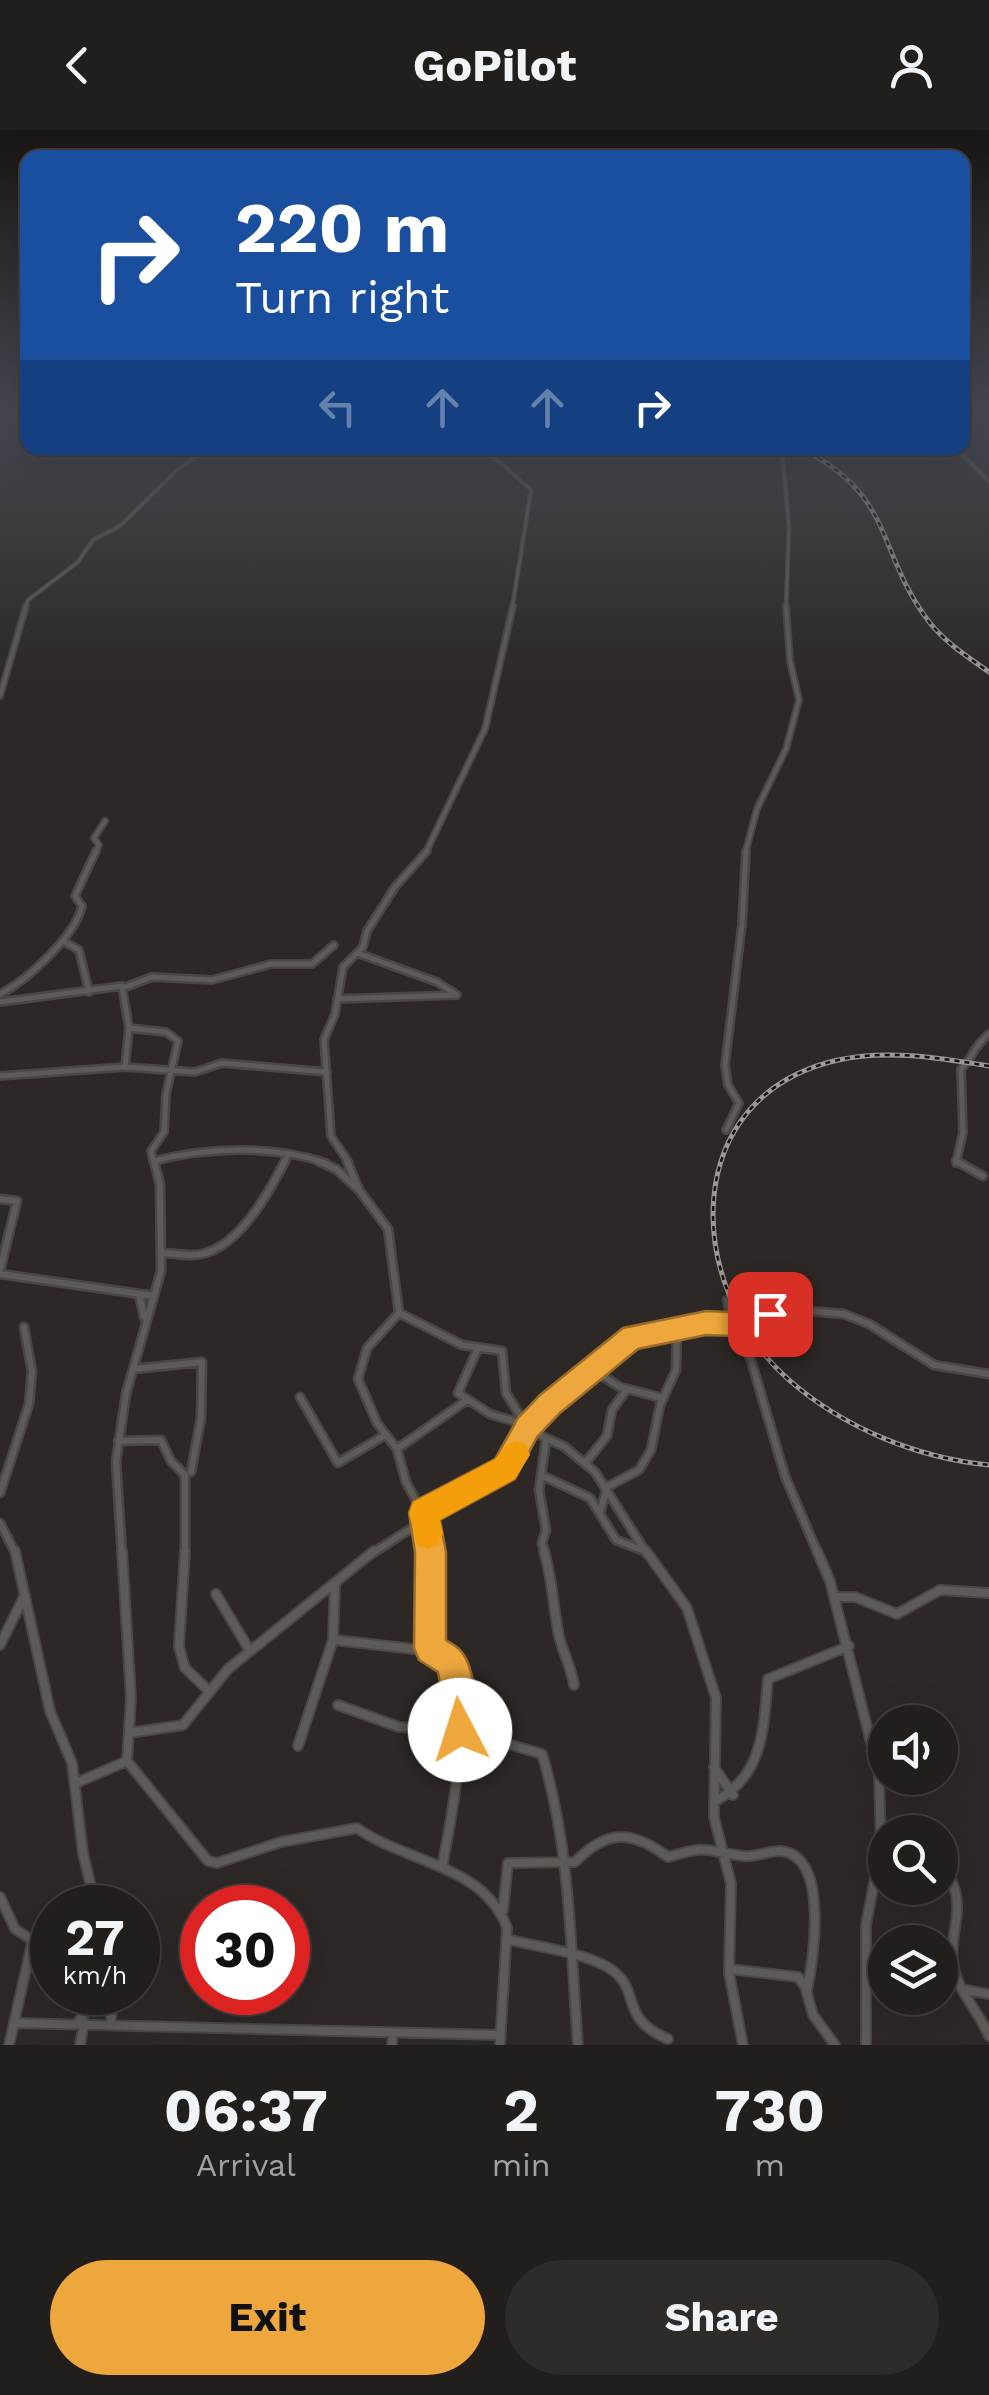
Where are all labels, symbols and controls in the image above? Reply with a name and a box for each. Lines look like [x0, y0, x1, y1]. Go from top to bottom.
icon: back [50, 38, 105, 93]
icon: person [884, 38, 939, 93]
text: GoPilot [413, 39, 576, 92]
text: 220 m [235, 187, 449, 269]
icon: right [70, 190, 200, 320]
text: Turn right [235, 271, 449, 324]
icon: left [310, 380, 365, 435]
icon: ahead [415, 380, 470, 435]
icon: ahead [520, 380, 575, 435]
icon: right [625, 380, 680, 435]
pin [728, 1272, 813, 1357]
icon: arrive [743, 1287, 798, 1342]
position arrow [408, 1678, 512, 1782]
map controls [868, 1705, 958, 2015]
button: sound [868, 1705, 958, 1795]
button: search [868, 1815, 958, 1905]
speed limit sign: 30 [180, 1885, 310, 2015]
text: 27 [65, 1908, 125, 1967]
button: layers [868, 1925, 958, 2015]
text: km/h [63, 1961, 127, 1990]
text: 06:37 [164, 2075, 328, 2146]
text: 2 [503, 2075, 539, 2146]
text: 730 [714, 2075, 825, 2146]
text: Arrival [196, 2146, 296, 2184]
text: min [492, 2146, 551, 2184]
text: m [755, 2146, 785, 2184]
button: Exit [50, 2260, 485, 2375]
button: Share [505, 2260, 939, 2375]

